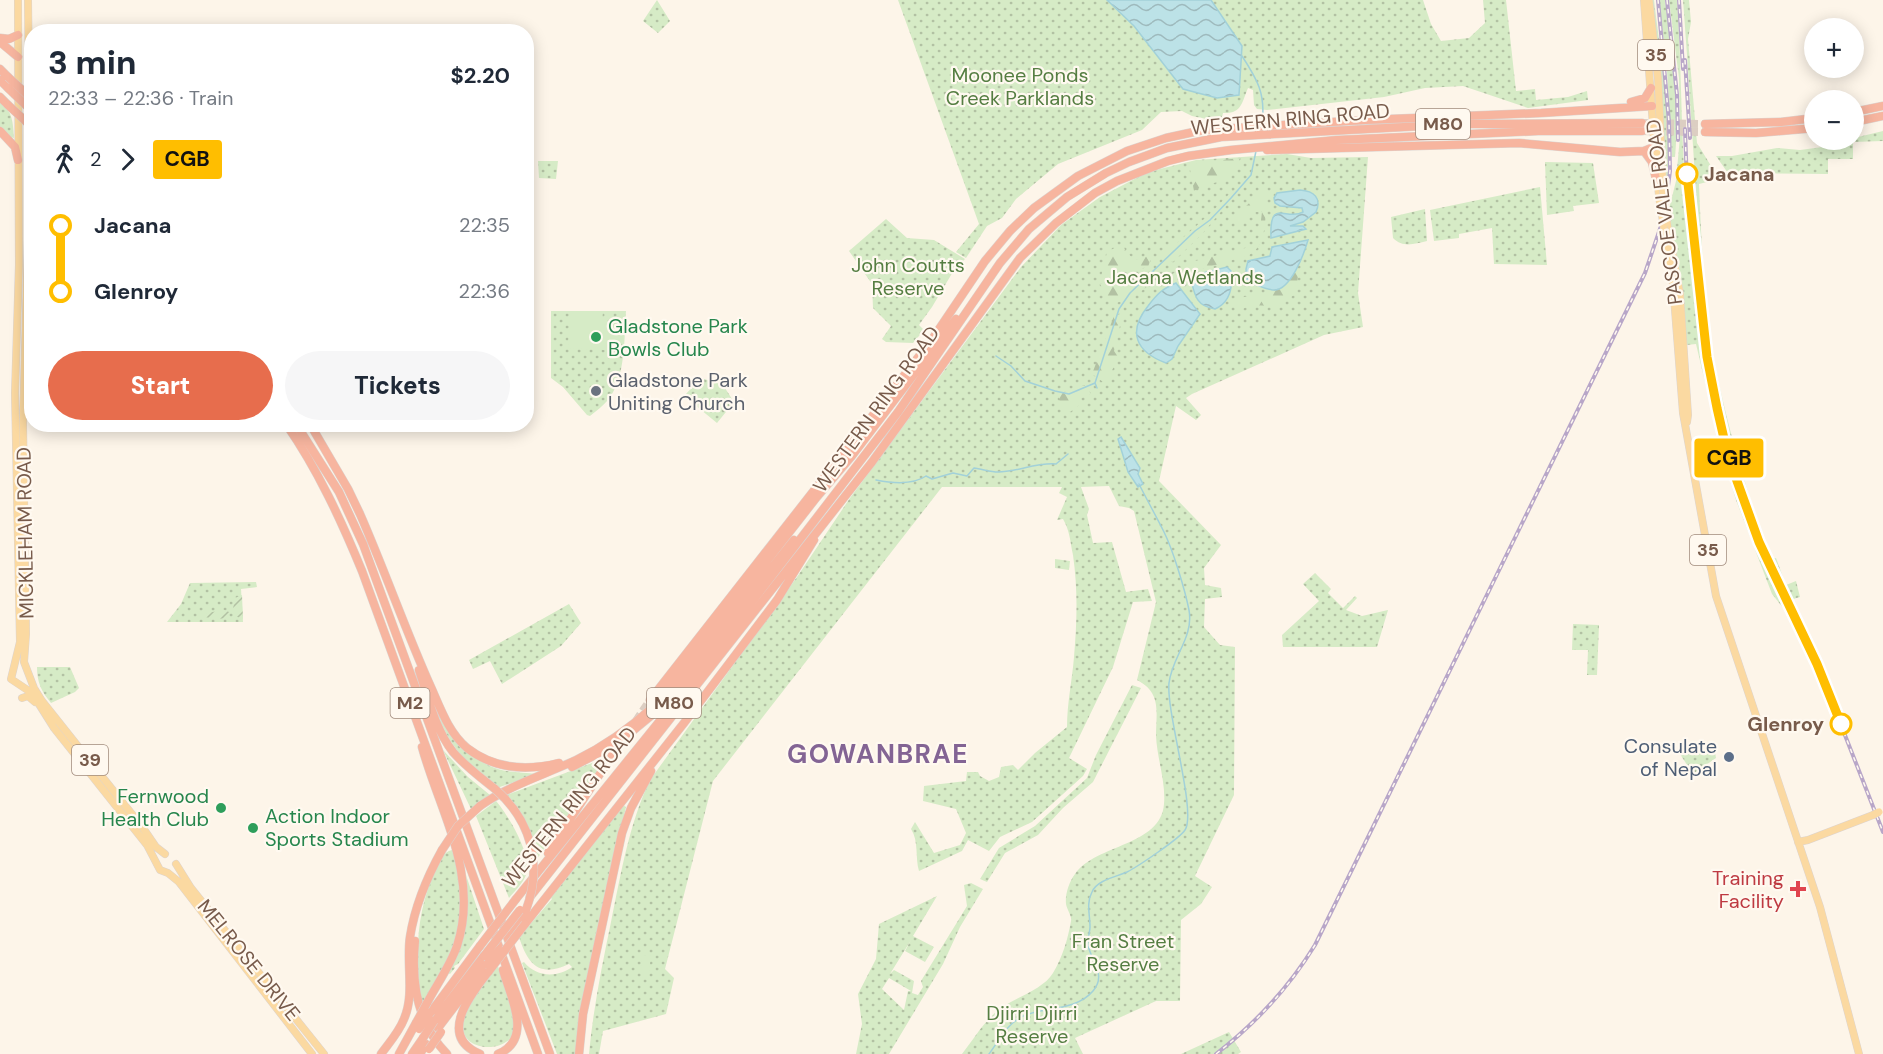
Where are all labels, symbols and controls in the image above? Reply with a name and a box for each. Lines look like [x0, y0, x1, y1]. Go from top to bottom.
map controls [1804, 18, 1864, 150]
button: + [1804, 18, 1864, 78]
road number: 35 [1638, 40, 1674, 70]
text: 3 min [48, 41, 136, 84]
text: $2.20 [450, 61, 510, 90]
park label: Moonee Ponds Creek Parklands [946, 62, 1094, 111]
text: 22:33 – 22:36 · Train [48, 85, 233, 111]
button: − [1804, 90, 1864, 150]
street label: WESTERN RING ROAD [1189, 97, 1391, 141]
road number: M80 [1416, 109, 1470, 139]
street label: PASCOE VALE ROAD [1640, 118, 1688, 306]
icon: walk [48, 143, 81, 176]
icon: forward [111, 143, 144, 176]
text: CGB [165, 145, 210, 173]
text: 2 [90, 146, 102, 172]
place label: Jacana [1704, 161, 1774, 187]
marker: Jacana [1676, 163, 1698, 185]
text: Jacana [94, 211, 172, 240]
text: 22:35 [459, 212, 510, 238]
park label: John Coutts Reserve [851, 252, 965, 301]
park label: Jacana Wetlands [1106, 264, 1264, 290]
text: Glenroy [94, 277, 178, 306]
text: 22:36 [459, 278, 510, 304]
place label: Gladstone Park Bowls Club [608, 313, 748, 362]
street label: WESTERN RING ROAD [807, 321, 945, 497]
marker: Gladstone Park Bowls Club [589, 330, 603, 344]
button: Start [48, 351, 273, 420]
button: Tickets [285, 351, 510, 420]
place label: Gladstone Park Uniting Church [608, 367, 748, 416]
marker: Gladstone Park Uniting Church [589, 384, 603, 398]
line badge: CGB [1694, 438, 1764, 478]
text: CGB [1706, 444, 1752, 472]
street label: MICKLEHAM ROAD [11, 447, 39, 619]
road number: 35 [1690, 535, 1726, 565]
road number: M2 [390, 688, 430, 718]
road number: M80 [647, 688, 701, 718]
place label: Glenroy [1747, 711, 1824, 737]
marker: Glenroy [1830, 713, 1852, 735]
street label: WESTERN RING ROAD [496, 721, 642, 893]
place label: Consulate of Nepal [1624, 733, 1717, 782]
district label: GOWANBRAE [787, 737, 969, 771]
road number: 39 [72, 745, 108, 775]
marker: Consulate of Nepal [1722, 750, 1736, 764]
place label: Fernwood Health Club [101, 783, 209, 832]
marker: Fernwood Health Club [214, 801, 228, 815]
place label: Action Indoor Sports Stadium [265, 803, 409, 852]
marker: Action Indoor Sports Stadium [246, 821, 260, 835]
place label: Training Facility [1712, 865, 1784, 914]
marker: Training Facility [1789, 880, 1807, 898]
street label: MELROSE DRIVE [192, 894, 306, 1026]
park label: Fran Street Reserve [1072, 928, 1174, 977]
park label: Djirri Djirri Reserve [986, 1000, 1078, 1049]

